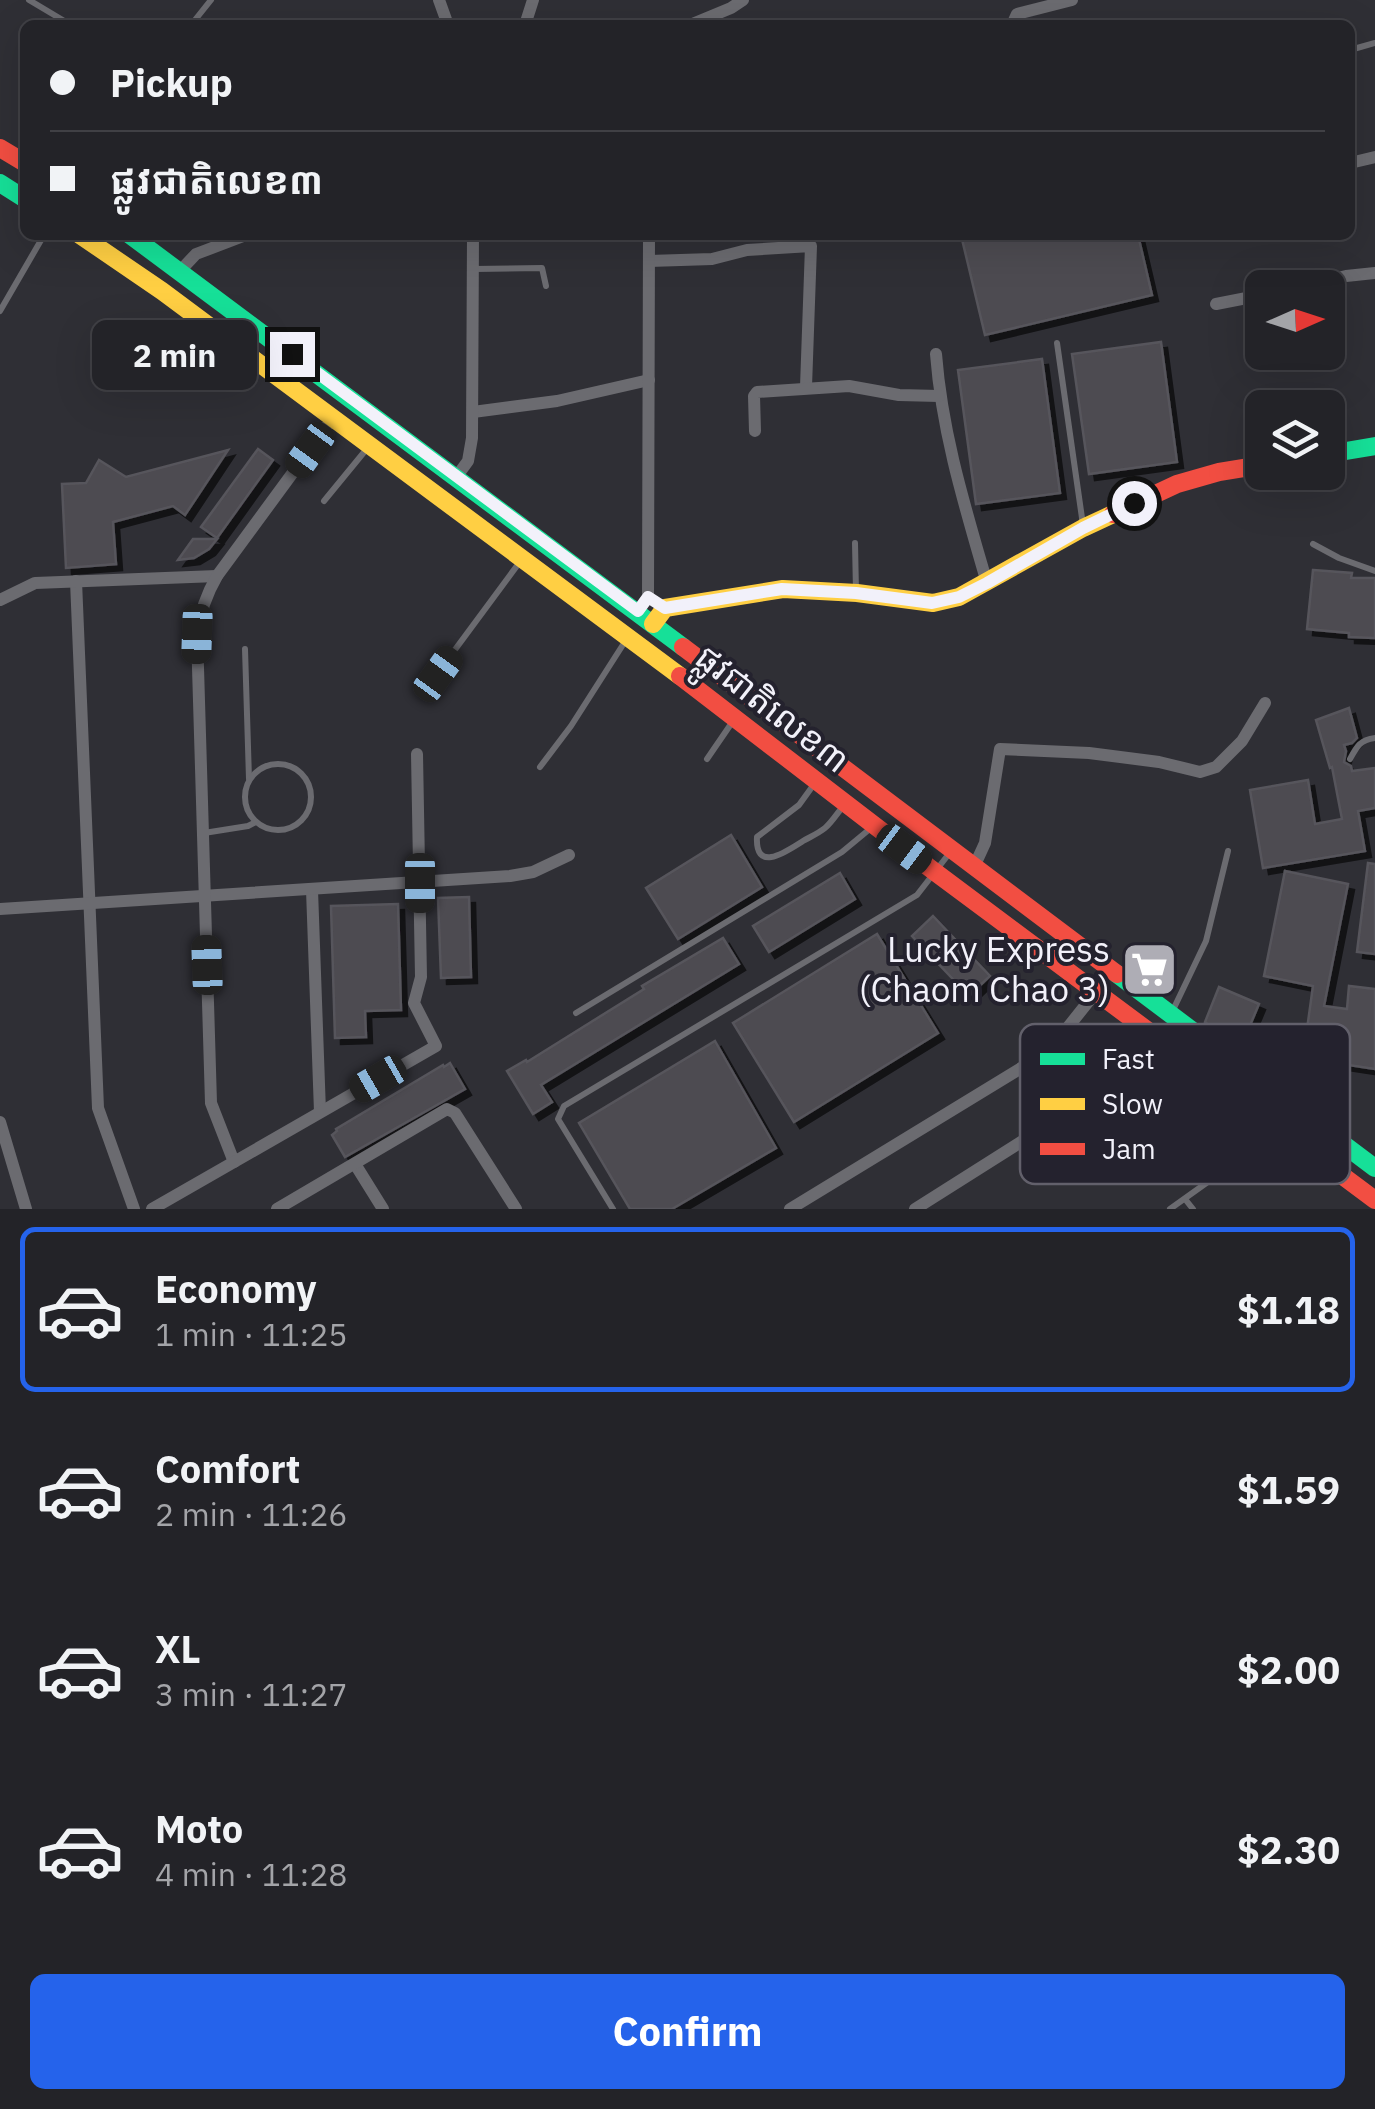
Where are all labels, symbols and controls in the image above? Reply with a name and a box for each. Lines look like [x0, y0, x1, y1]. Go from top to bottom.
text: Pickup [110, 58, 233, 107]
text: ផ្លូវជាតិលេខ៣ [110, 155, 323, 204]
north arrow [1245, 270, 1345, 370]
map controls [1245, 270, 1345, 490]
callout: 2 min [92, 319, 257, 389]
route end [270, 332, 315, 377]
text: 2 min [133, 334, 216, 376]
button: layers [1245, 390, 1345, 490]
car [280, 417, 340, 483]
route start [1112, 481, 1157, 526]
car [181, 603, 213, 665]
street label: ផ្លូវជាតិលេខ៣ [681, 634, 859, 790]
car [408, 641, 468, 707]
car [871, 819, 937, 879]
car [405, 853, 435, 913]
place label: Lucky Express (Chaom Chao 3) [859, 926, 1110, 1012]
car [191, 934, 223, 996]
supermarket icon: Lucky Express (Chaom Chao 3) [1119, 939, 1179, 999]
legend [1020, 1024, 1350, 1184]
text: Fast [1102, 1040, 1155, 1077]
car [345, 1051, 411, 1107]
text: Slow [1102, 1085, 1163, 1122]
text: Jam [1102, 1130, 1156, 1167]
text: Economy [155, 1264, 317, 1313]
icon: car [35, 1265, 125, 1355]
text: $1.18 [1237, 1285, 1340, 1334]
text: 1 min · 11:25 [155, 1313, 348, 1355]
text: Comfort [155, 1444, 300, 1493]
icon: car [35, 1445, 125, 1535]
text: $1.59 [1237, 1465, 1340, 1514]
text: 2 min · 11:26 [155, 1493, 348, 1535]
text: XL [155, 1624, 201, 1673]
icon: car [35, 1625, 125, 1715]
text: $2.00 [1237, 1645, 1340, 1694]
text: 3 min · 11:27 [155, 1673, 348, 1715]
text: Moto [155, 1804, 243, 1853]
icon: car [35, 1805, 125, 1895]
text: $2.30 [1237, 1825, 1340, 1874]
text: 4 min · 11:28 [155, 1853, 348, 1895]
button: Confirm [30, 1974, 1345, 2089]

